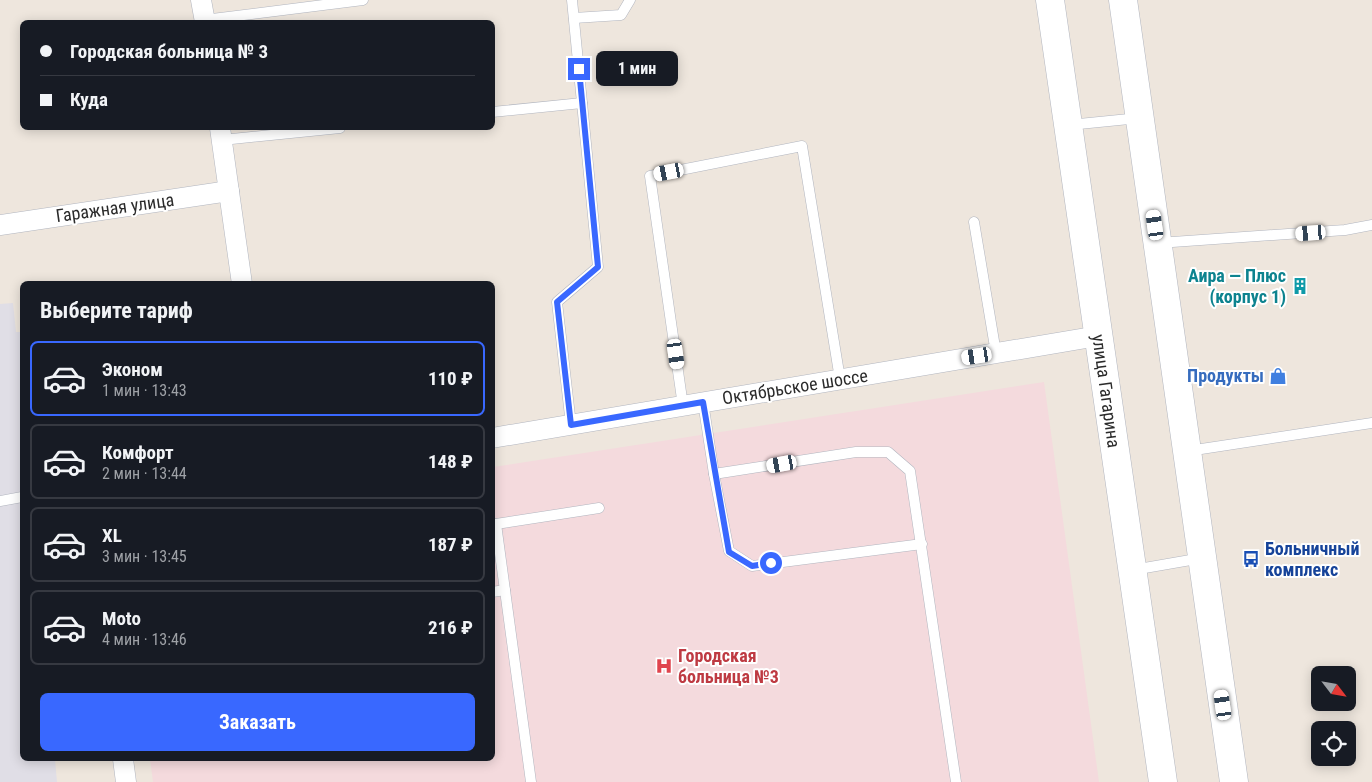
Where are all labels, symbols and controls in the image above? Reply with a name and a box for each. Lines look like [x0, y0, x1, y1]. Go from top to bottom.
text: Городская больница № 3 [70, 40, 268, 63]
callout: 1 мин [596, 52, 679, 86]
route end [568, 58, 590, 80]
text: 1 мин [618, 59, 656, 78]
text: Куда [70, 88, 108, 111]
car [652, 162, 685, 182]
street label: Гаражная улица [54, 189, 175, 226]
car [1145, 209, 1164, 241]
car [1295, 224, 1326, 242]
place label: Аира — Плюс (корпус 1) [1188, 265, 1286, 308]
building icon: Аира — Плюс (корпус 1) [1290, 276, 1310, 296]
text: Выберите тариф [40, 298, 193, 323]
street label: улица Гагарина [1088, 333, 1125, 449]
car [666, 338, 685, 370]
car [961, 346, 992, 366]
icon: car [42, 356, 87, 401]
text: Эконом [102, 358, 163, 381]
street label: Октябрьское шоссе [721, 365, 869, 408]
place label: Продукты [1187, 365, 1264, 386]
shop icon: Продукты [1268, 366, 1288, 386]
text: 110 ₽ [428, 367, 473, 390]
text: 1 мин · 13:43 [102, 381, 187, 400]
icon: car [42, 439, 87, 484]
text: Комфорт [102, 441, 174, 464]
text: 148 ₽ [428, 450, 473, 473]
car [765, 454, 798, 474]
text: 2 мин · 13:44 [102, 464, 187, 483]
icon: car [42, 522, 87, 567]
text: XL [102, 524, 122, 547]
text: 187 ₽ [428, 533, 473, 556]
place label: Больничный комплекс [1265, 538, 1359, 580]
text: 3 мин · 13:45 [102, 547, 187, 566]
bus stop icon: Больничный комплекс [1241, 549, 1261, 569]
route start [760, 552, 782, 574]
icon: car [42, 605, 87, 650]
text: Moto [102, 607, 141, 630]
text: 216 ₽ [428, 616, 473, 639]
text: 4 мин · 13:46 [102, 630, 187, 649]
place label: Городская больница №3 [678, 645, 779, 687]
hospital icon: Городская больница №3 [654, 656, 674, 676]
north arrow [1311, 666, 1356, 711]
map controls [1311, 666, 1356, 766]
car [1213, 689, 1232, 721]
button: Заказать [40, 693, 475, 751]
button: locate [1311, 721, 1356, 766]

